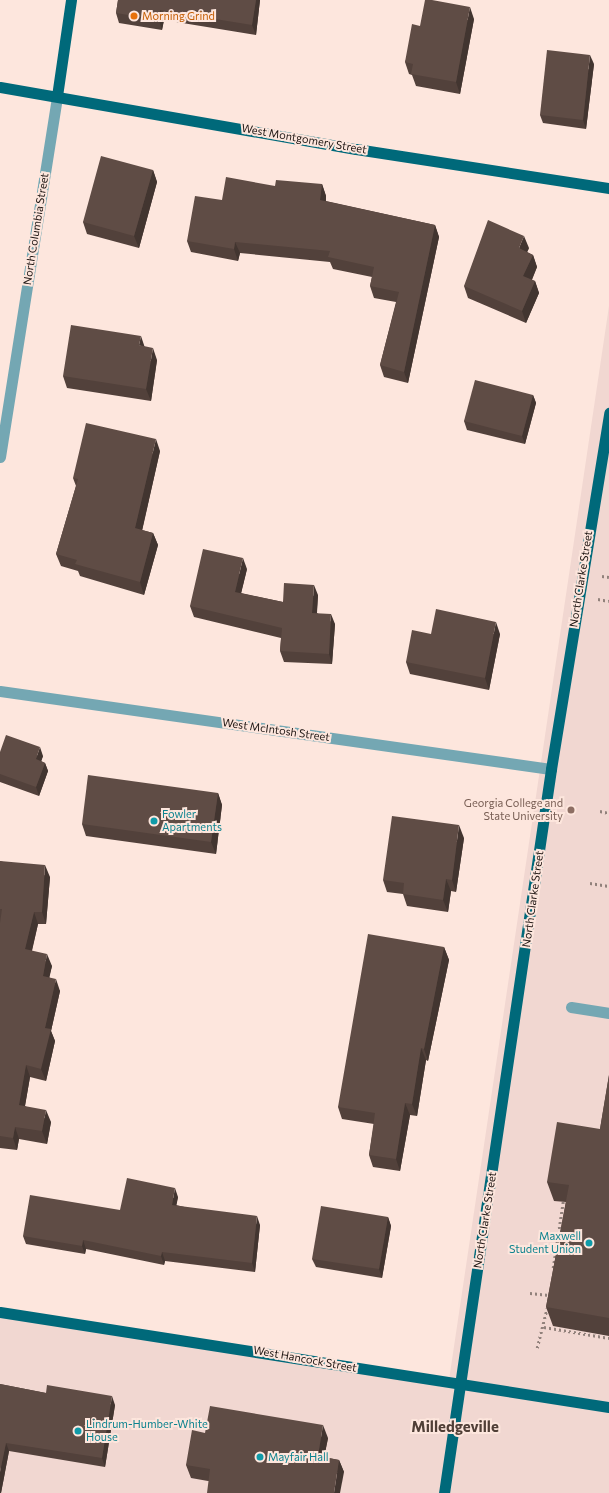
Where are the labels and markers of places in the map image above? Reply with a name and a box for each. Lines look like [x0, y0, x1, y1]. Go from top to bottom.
place label: Morning Grind [142, 9, 215, 23]
marker: Morning Grind [129, 11, 139, 21]
place label: Georgia College and State University [464, 797, 563, 823]
marker: Georgia College and State University [566, 805, 576, 815]
place label: Fowler Apartments [162, 808, 222, 834]
marker: Fowler Apartments [149, 816, 159, 826]
place label: Maxwell Student Union [509, 1230, 581, 1256]
marker: Maxwell Student Union [584, 1238, 594, 1248]
place label: Lindrum-Humber-White House [86, 1418, 208, 1444]
marker: Lindrum-Humber-White House [73, 1426, 83, 1436]
place label: Mayfair Hall [268, 1450, 329, 1464]
marker: Mayfair Hall [255, 1452, 265, 1462]

